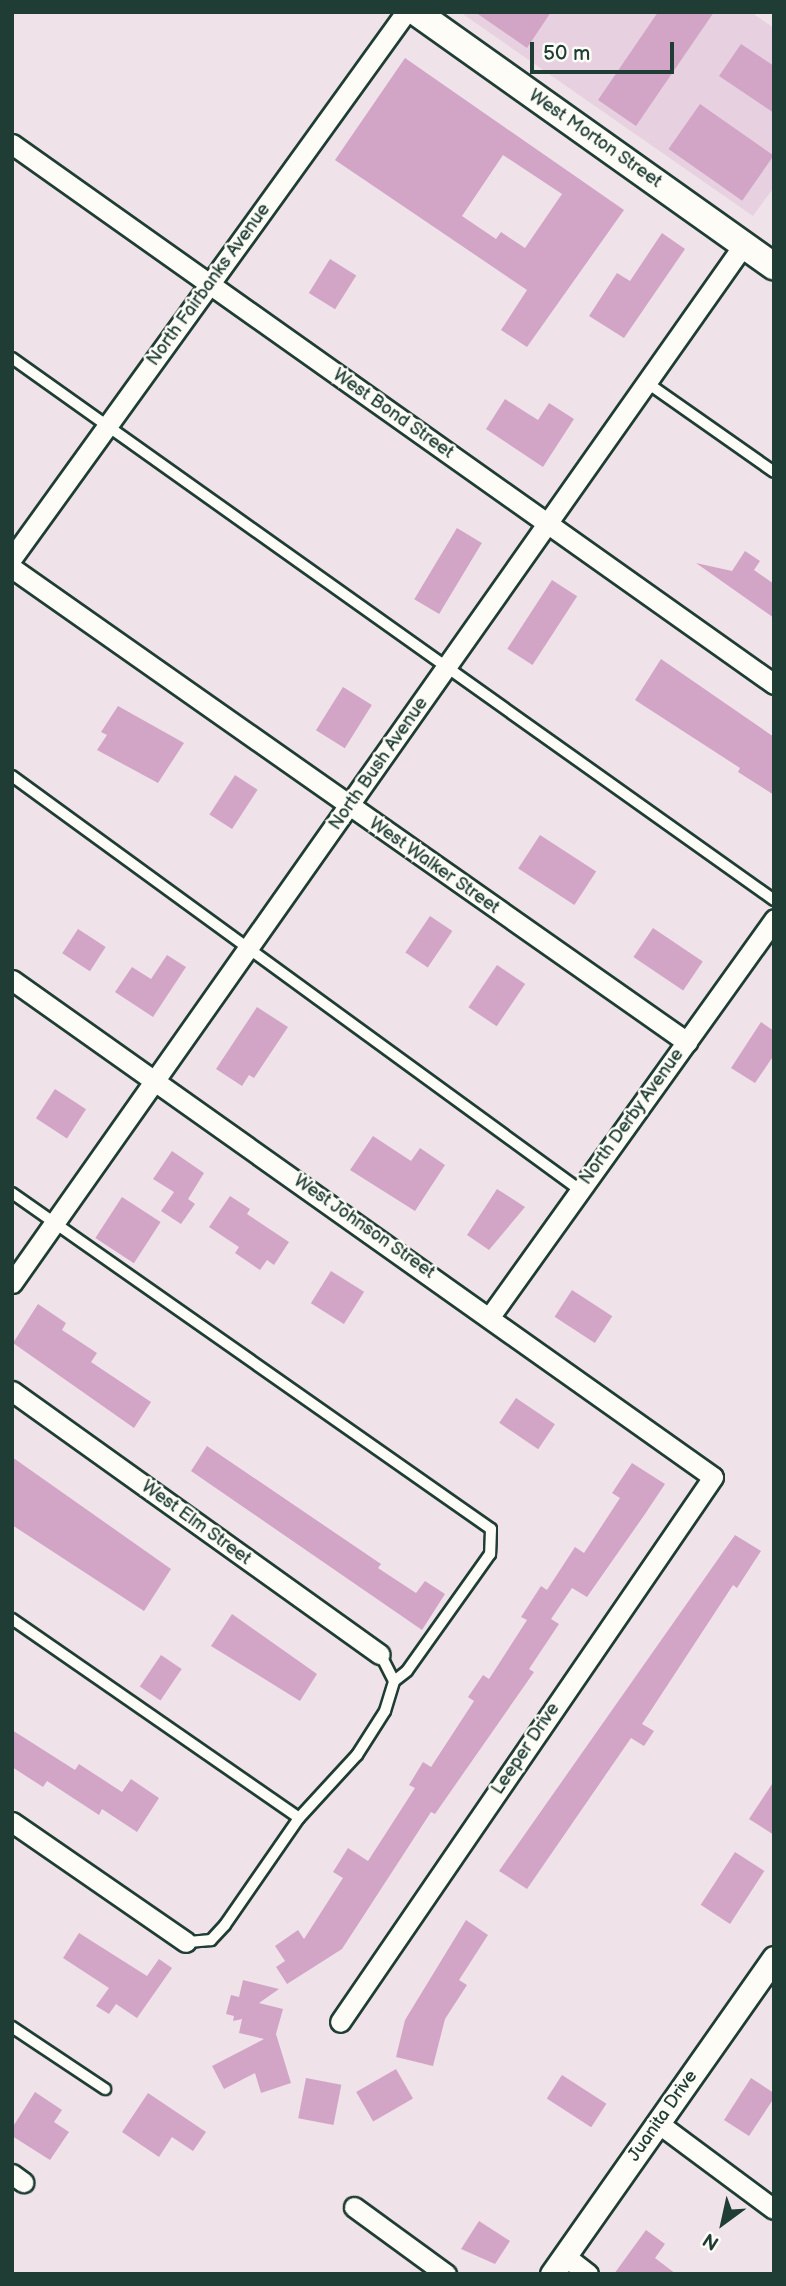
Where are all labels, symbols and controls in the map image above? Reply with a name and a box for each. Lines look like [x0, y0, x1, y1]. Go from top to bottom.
scale bar [534, 28, 678, 72]
text: 50 m [543, 41, 590, 66]
street label: West Morton Street [524, 85, 666, 193]
street label: North Fairbanks Avenue [143, 200, 275, 370]
street label: West Bond Street [328, 364, 458, 464]
street label: North Bush Avenue [325, 693, 433, 835]
street label: West Walker Street [364, 813, 504, 919]
street label: North Derby Avenue [575, 1044, 689, 1190]
street label: West Johnson Street [289, 1170, 439, 1284]
street label: West Elm Street [137, 1476, 255, 1570]
street label: Leeper Drive [487, 1699, 565, 1799]
street label: Juanita Drive [624, 2066, 702, 2166]
north arrow [688, 2188, 758, 2258]
text: N [699, 2227, 724, 2255]

